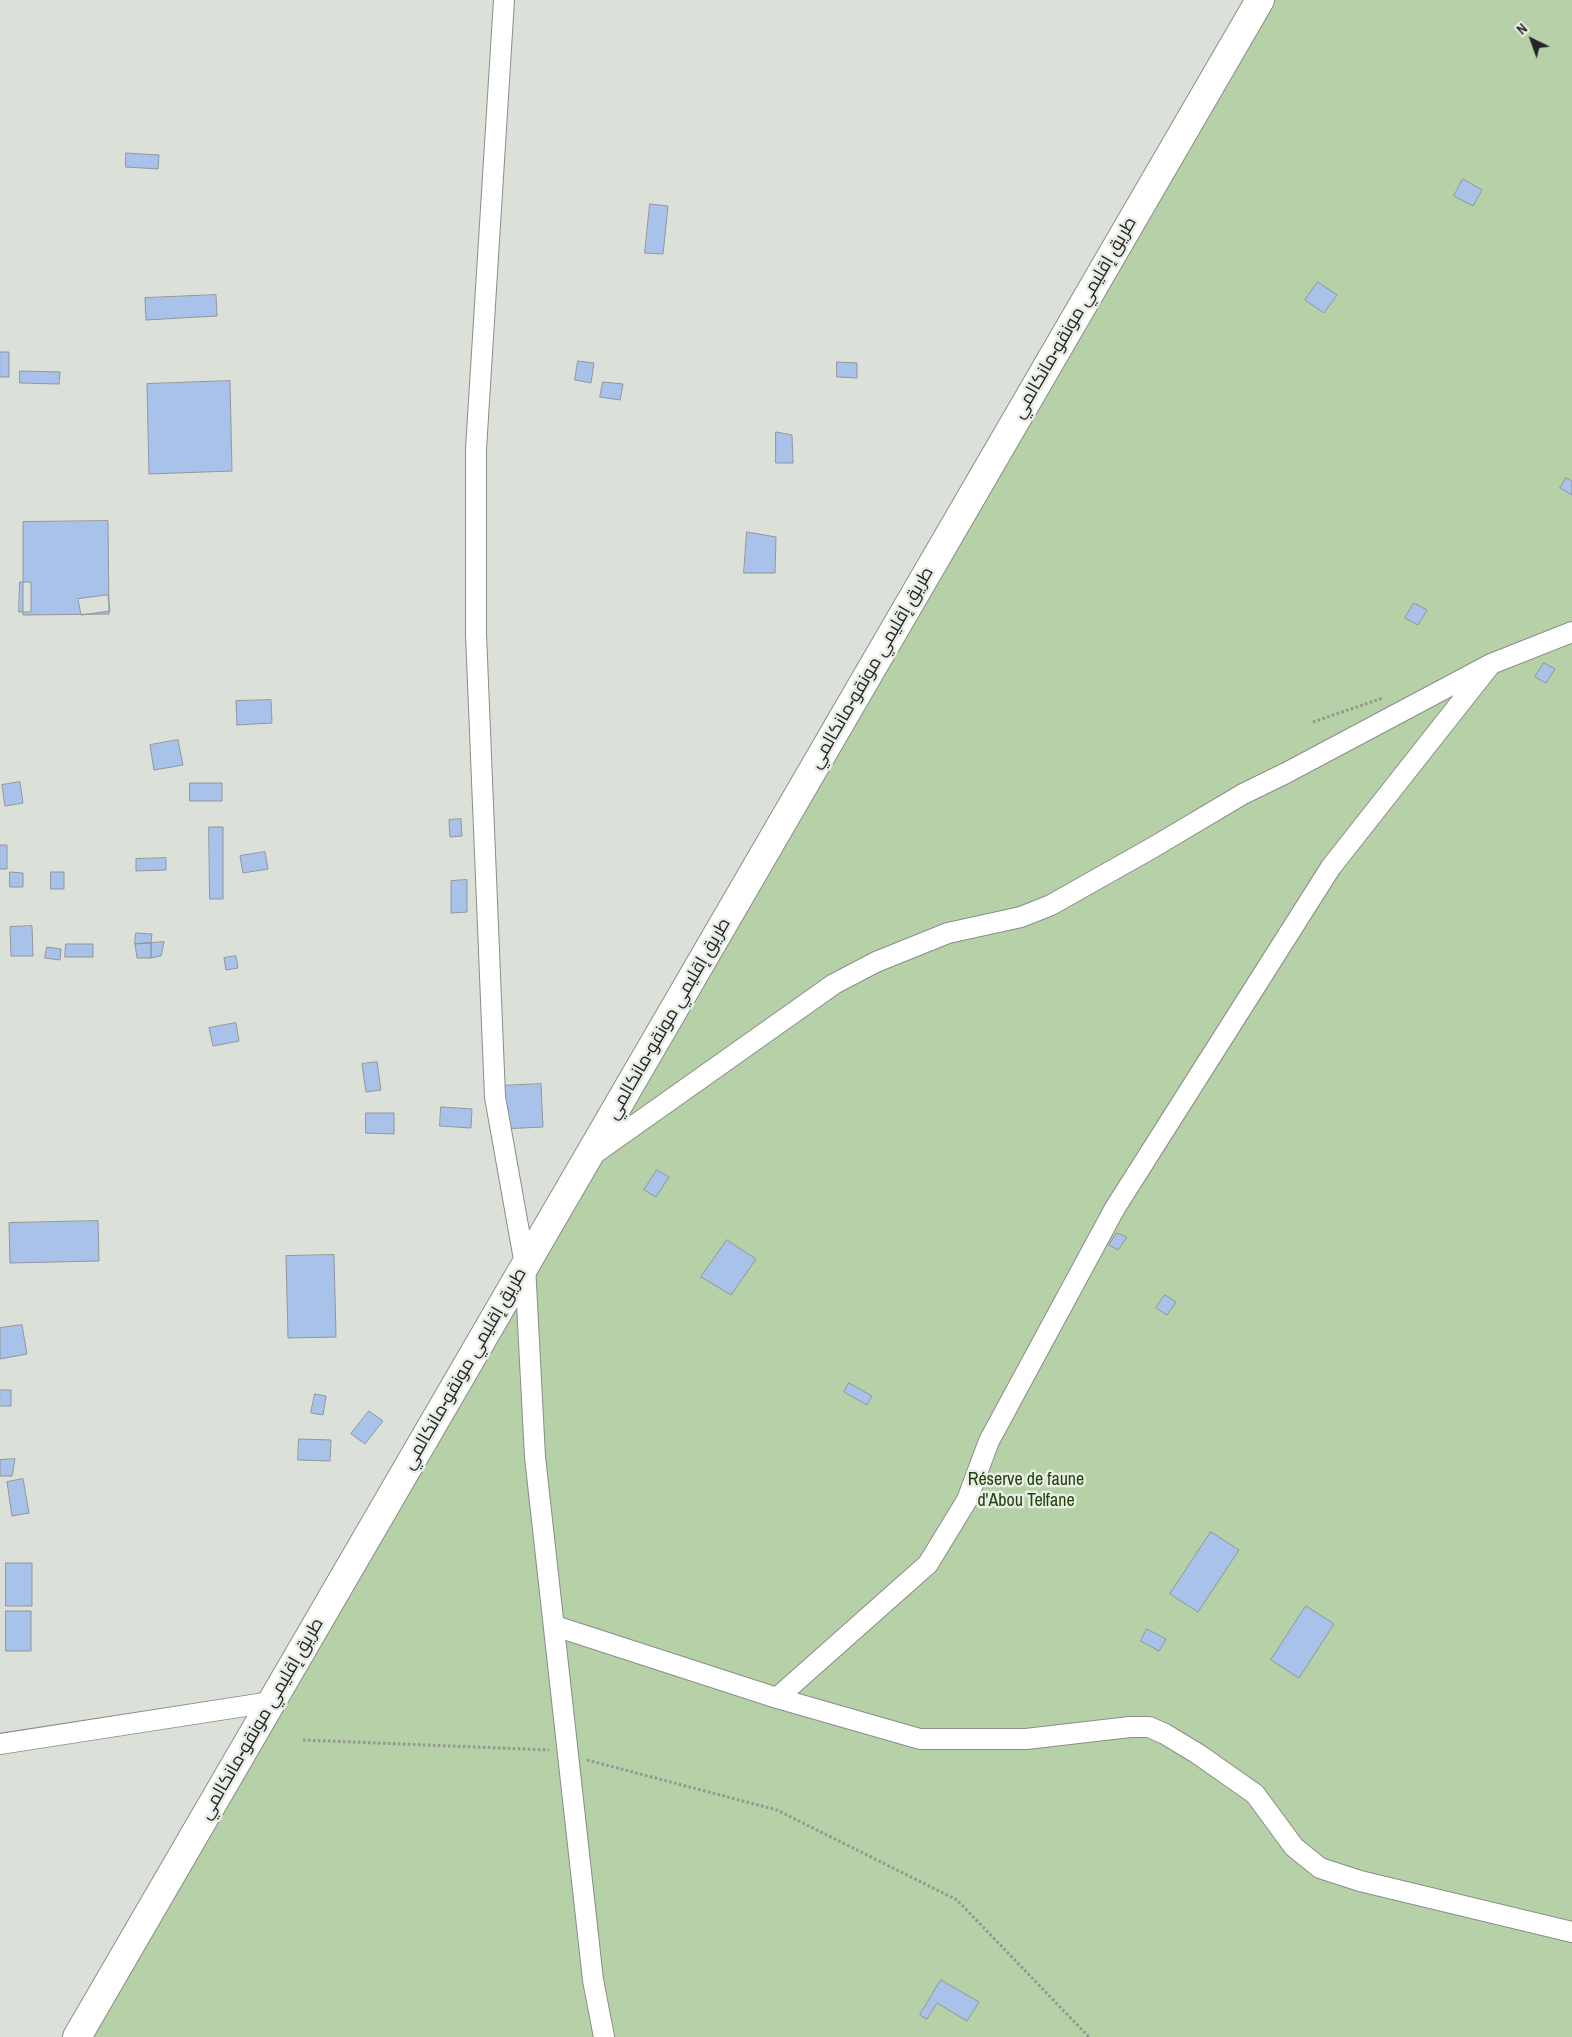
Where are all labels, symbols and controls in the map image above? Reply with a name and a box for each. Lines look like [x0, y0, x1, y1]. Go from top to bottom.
north arrow [1507, 15, 1557, 65]
text: N [1513, 19, 1531, 38]
street label: طريق إقليمي مونقو-مانكالمي [1008, 213, 1142, 423]
street label: طريق إقليمي مونقو-مانكالمي [805, 563, 939, 773]
street label: طريق إقليمي مونقو-مانكالمي [602, 914, 736, 1124]
street label: طريق إقليمي مونقو-مانكالمي [398, 1264, 532, 1474]
park label: Réserve de faune d'Abou Telfane [968, 1469, 1084, 1512]
street label: طريق إقليمي مونقو-مانكالمي [195, 1614, 329, 1824]

